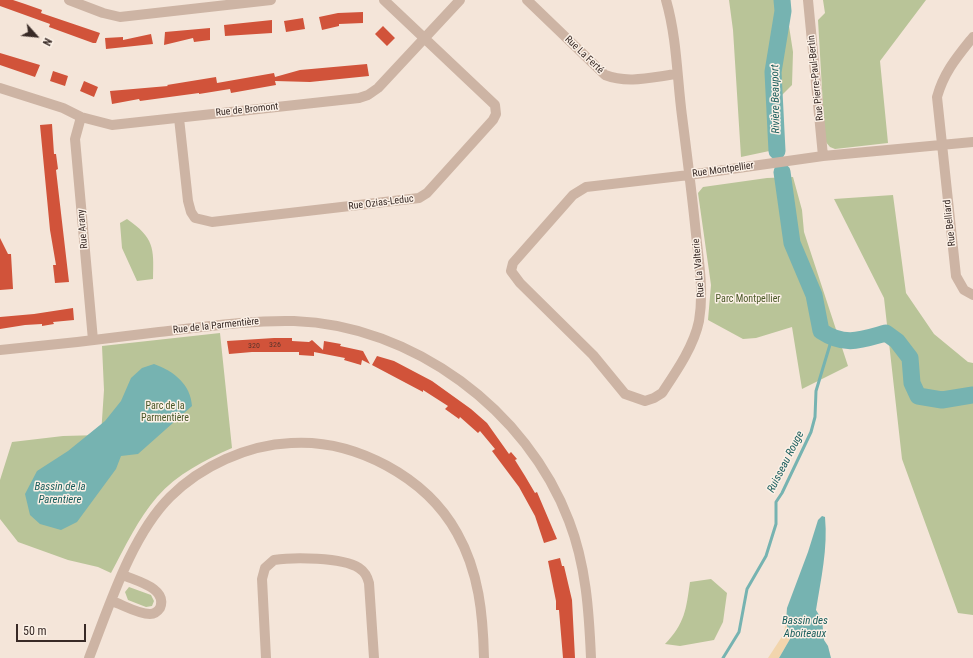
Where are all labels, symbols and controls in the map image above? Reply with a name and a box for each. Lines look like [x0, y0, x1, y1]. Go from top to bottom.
north arrow [16, 16, 56, 56]
street label: Rue La Ferté [562, 34, 606, 76]
street label: Rue Pierre-Paul-Bertin [806, 34, 826, 122]
text: N [40, 36, 54, 48]
water label: Rivière Beauport [769, 64, 783, 134]
street label: Rue de Bromont [215, 101, 279, 119]
street label: Rue Montpellier [692, 160, 754, 180]
street label: Rue Ozias-Leduc [348, 193, 414, 213]
street label: Rue Belliard [942, 199, 958, 247]
street label: Rue Arany [75, 209, 91, 249]
street label: Rue La Valterie [690, 238, 708, 298]
park label: Parc Montpellier [716, 293, 780, 305]
street label: Rue de la Parmentière [172, 316, 260, 336]
house number: 326 [269, 340, 281, 350]
house number: 320 [248, 341, 260, 351]
park label: Parc de la Parmentière [141, 400, 189, 424]
water label: Ruisseau Rouge [765, 429, 807, 495]
water label: Bassin de la Parentiere [34, 480, 86, 506]
water label: Bassin des Aboiteaux [782, 614, 828, 640]
scale bar [18, 616, 88, 642]
text: 50 m [23, 624, 47, 638]

